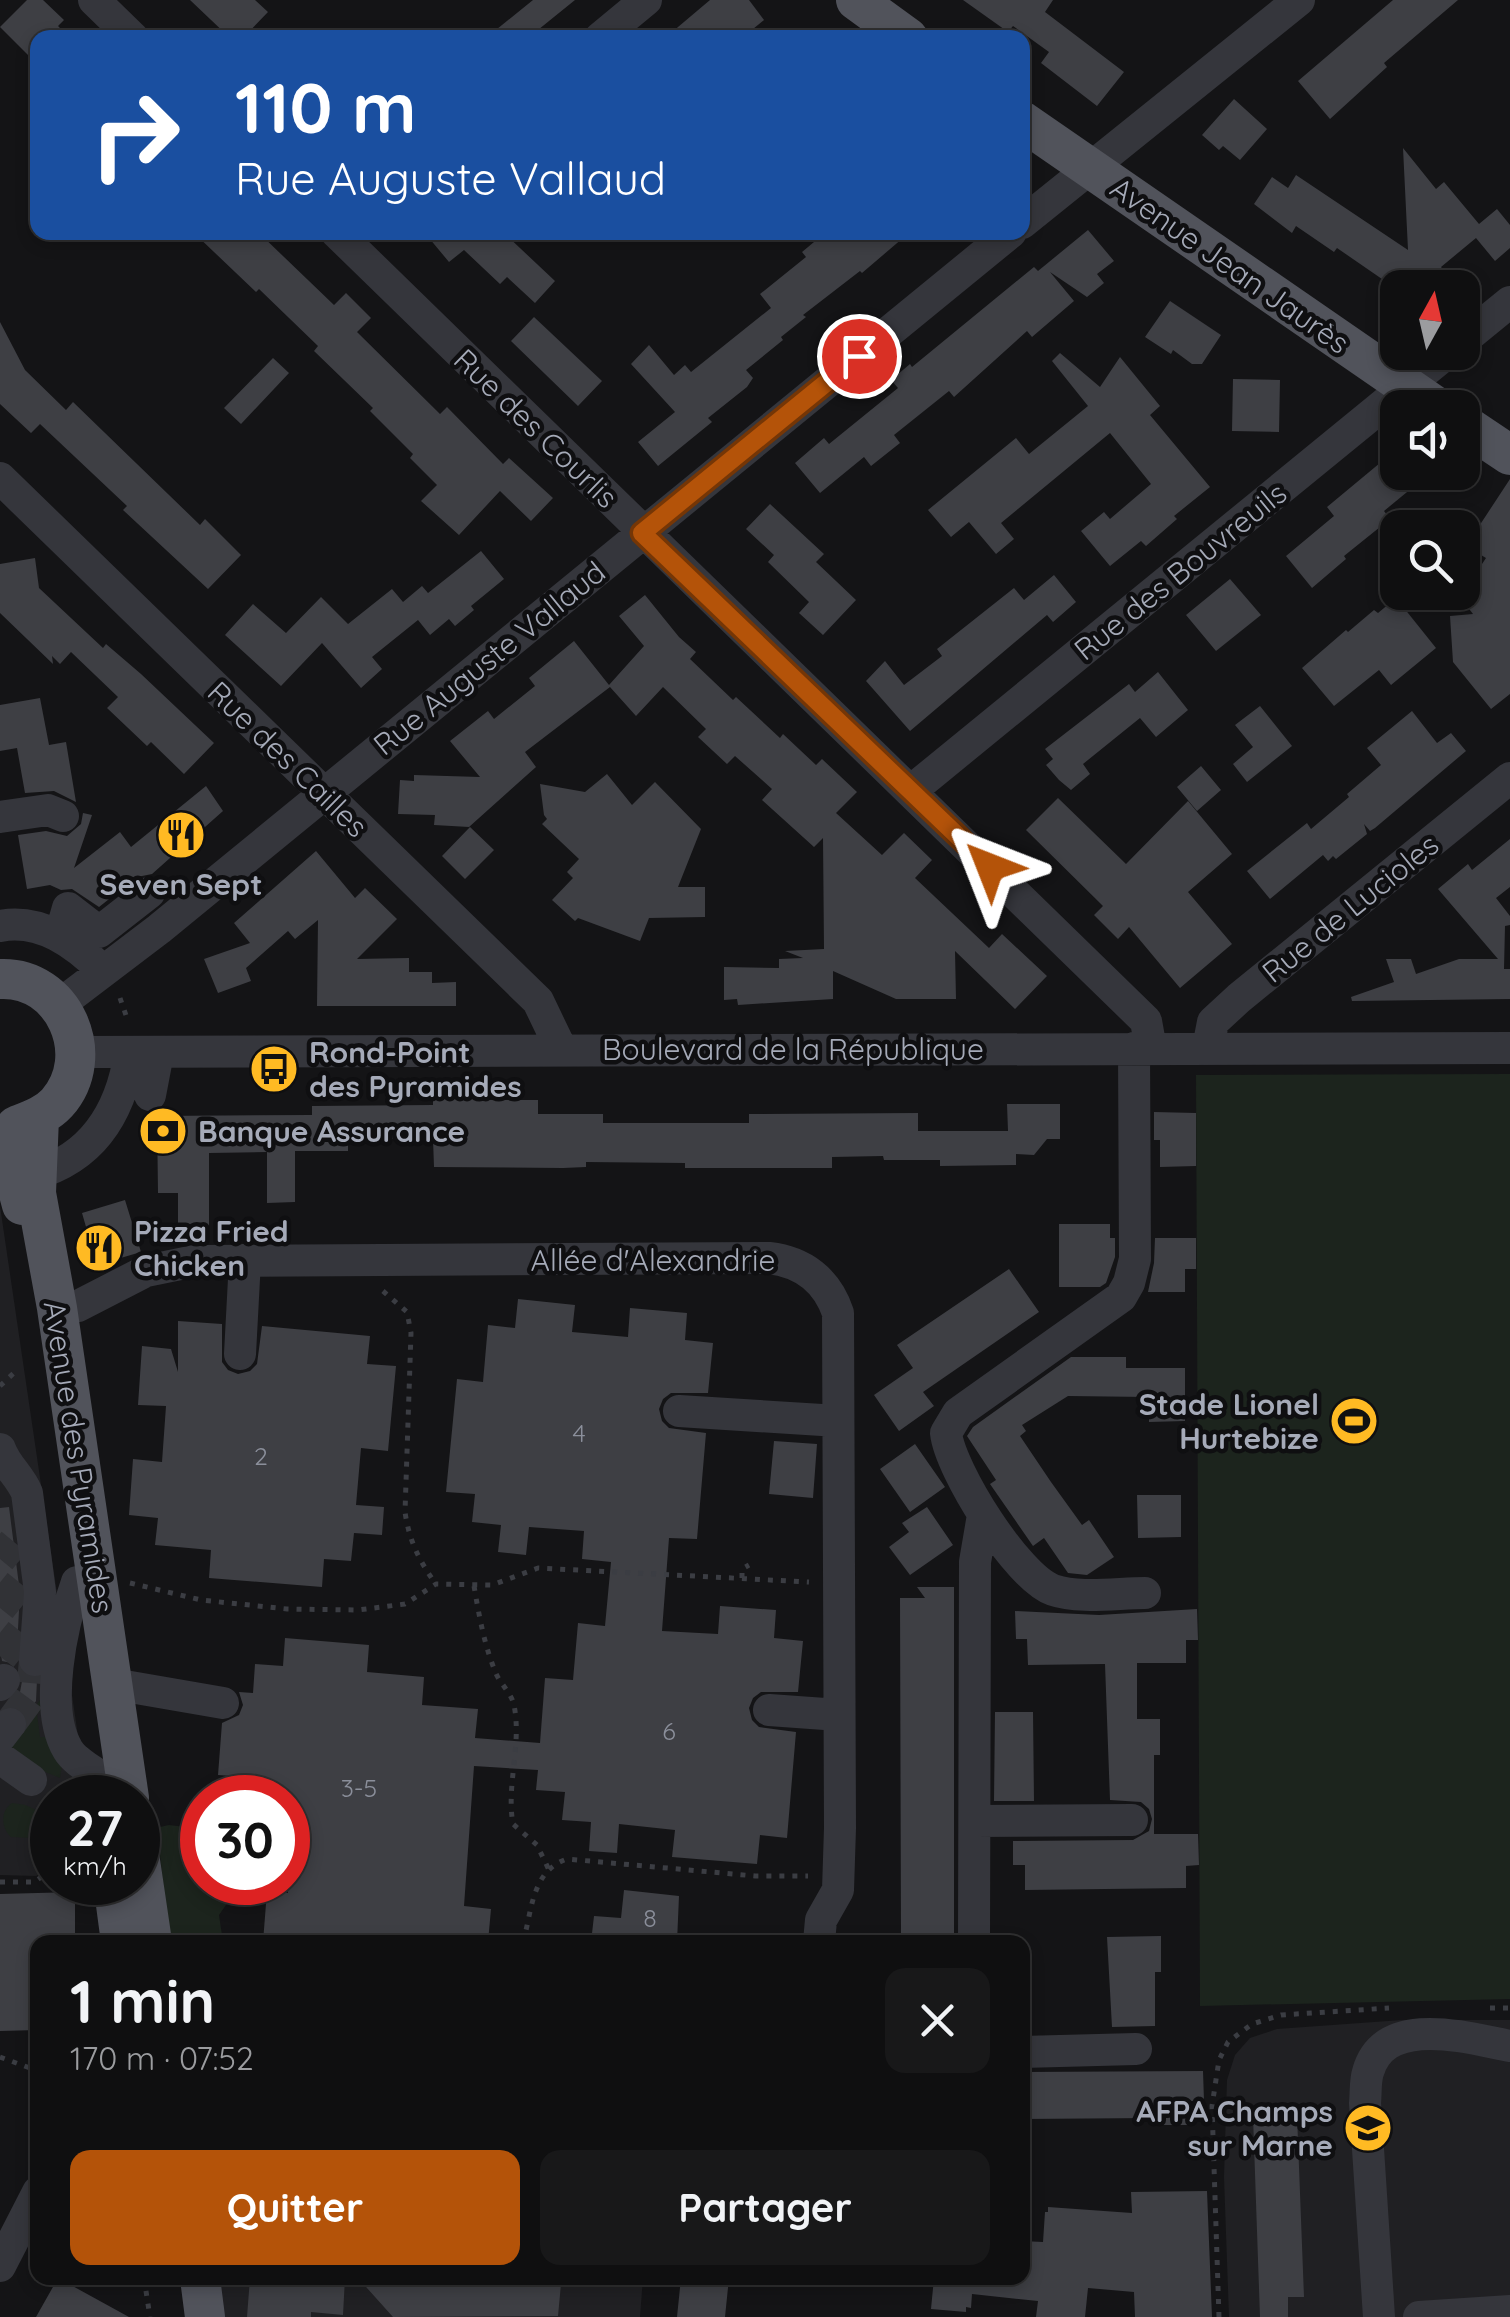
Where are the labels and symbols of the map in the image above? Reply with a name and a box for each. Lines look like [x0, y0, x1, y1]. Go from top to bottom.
street label: Avenue Jean Jaurès [1103, 168, 1357, 362]
north arrow [1380, 270, 1480, 370]
pin [817, 314, 902, 399]
street label: Rue des Courlis [446, 340, 626, 516]
street label: Rue des Bouvreuils [1066, 474, 1294, 668]
street label: Rue Auguste Vallaud [365, 553, 613, 763]
street label: Rue des Cailles [200, 673, 376, 845]
restaurant icon: Seven Sept [155, 809, 207, 861]
position arrow [938, 815, 1042, 919]
street label: Rue de Lucioles [1254, 825, 1446, 991]
place label: Seven Sept [100, 865, 262, 903]
street label: Boulevard de la République [602, 1030, 984, 1068]
place label: Rond-Point des Pyramides [309, 1033, 522, 1105]
bus stop icon: Rond-Point des Pyramides [248, 1043, 300, 1095]
bank icon: Banque Assurance [137, 1105, 189, 1157]
place label: Banque Assurance [198, 1112, 465, 1150]
place label: Pizza Fried Chicken [134, 1212, 289, 1284]
restaurant icon: Pizza Fried Chicken [73, 1222, 125, 1274]
street label: Allée d'Alexandrie [531, 1241, 775, 1279]
street label: Avenue des Pyramides [36, 1298, 122, 1616]
place label: Stade Lionel Hurtebize [1139, 1385, 1319, 1457]
sports icon: Stade Lionel Hurtebize [1328, 1395, 1380, 1447]
house number: 4 [572, 1417, 586, 1448]
house number: 2 [254, 1440, 268, 1471]
house number: 6 [662, 1715, 676, 1746]
house number: 3-5 [341, 1772, 377, 1803]
speed limit sign: 30 [180, 1775, 310, 1905]
house number: 8 [643, 1902, 657, 1933]
place label: AFPA Champs sur Marne [1136, 2092, 1333, 2164]
school or university icon: AFPA Champs sur Marne [1342, 2102, 1394, 2154]

